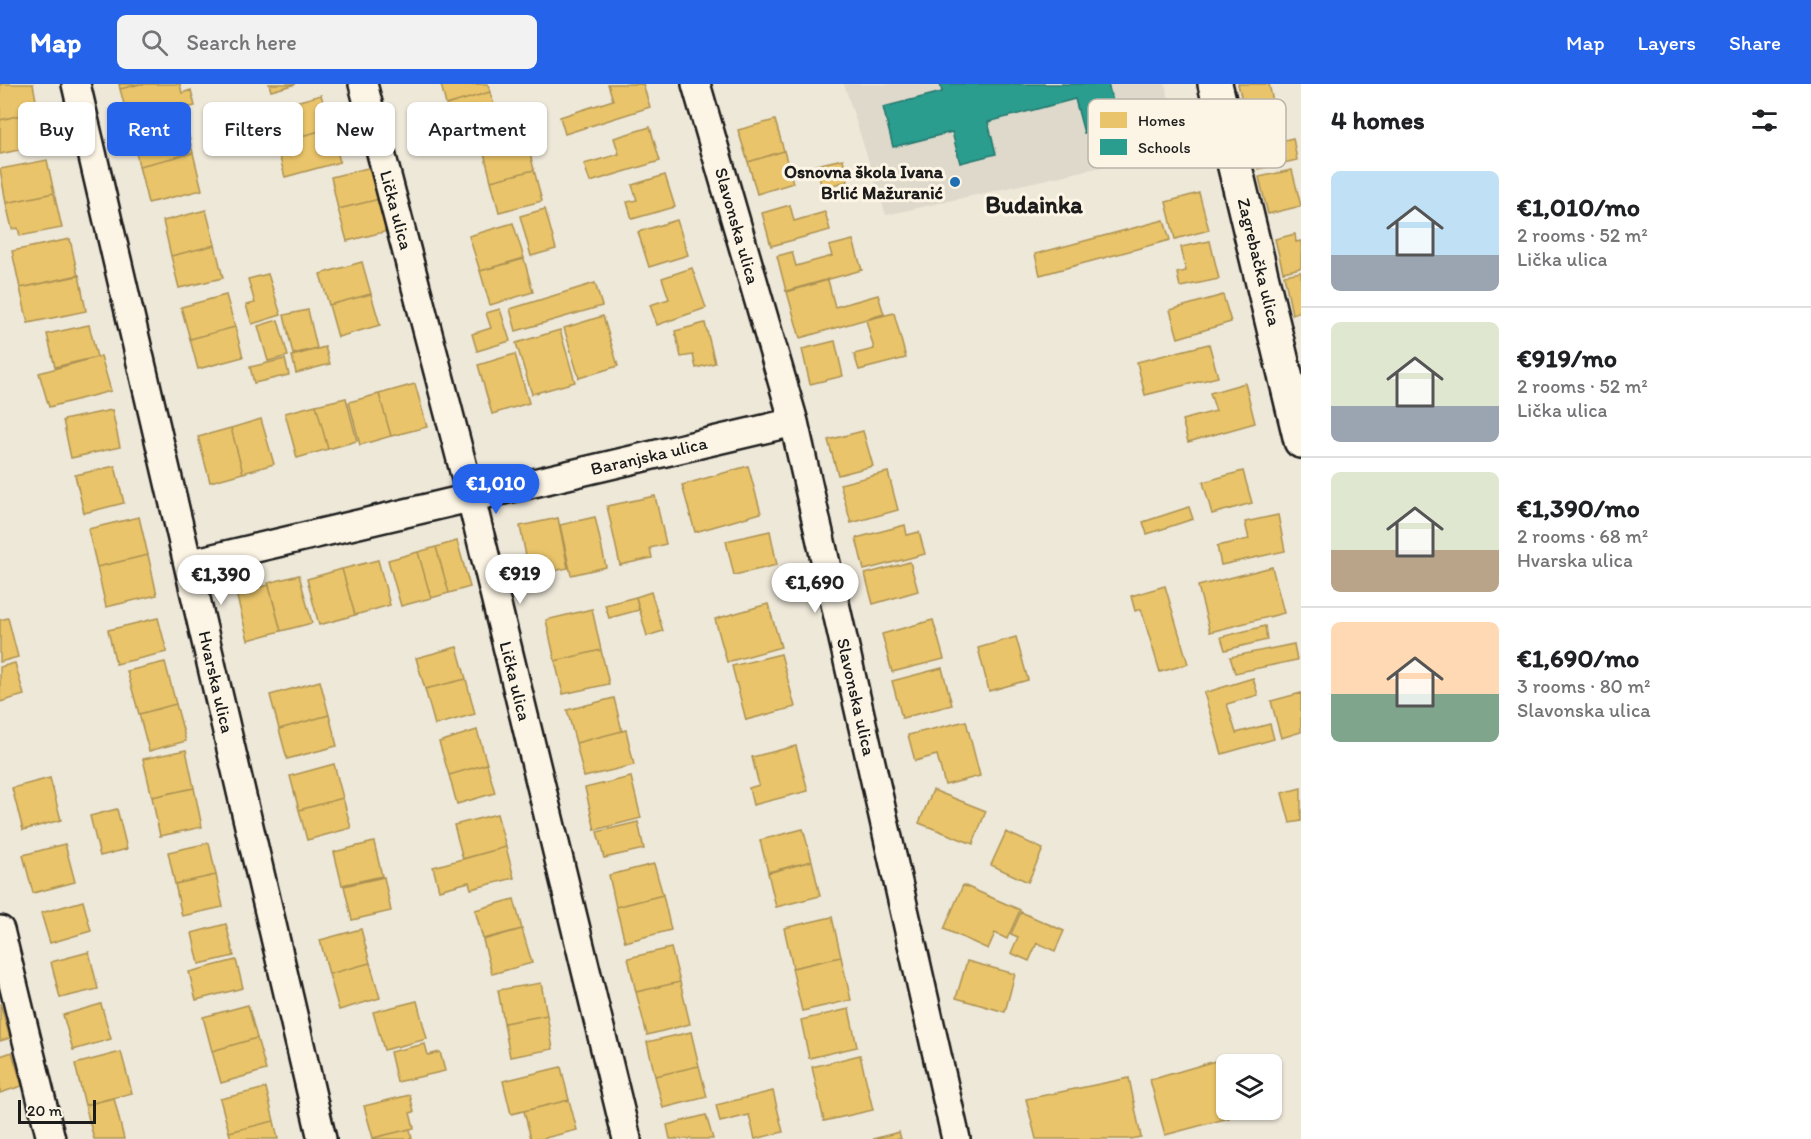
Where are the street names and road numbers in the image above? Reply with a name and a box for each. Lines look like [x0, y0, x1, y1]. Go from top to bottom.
street label: Slavonska ulica [710, 165, 764, 287]
street label: Lička ulica [375, 168, 417, 252]
street label: Zagrebačka ulica [1232, 196, 1286, 329]
street label: Baranjska ulica [589, 432, 710, 480]
street label: Hvarska ulica [194, 629, 238, 735]
street label: Slavonska ulica [832, 636, 880, 759]
street label: Lička ulica [494, 639, 536, 723]

